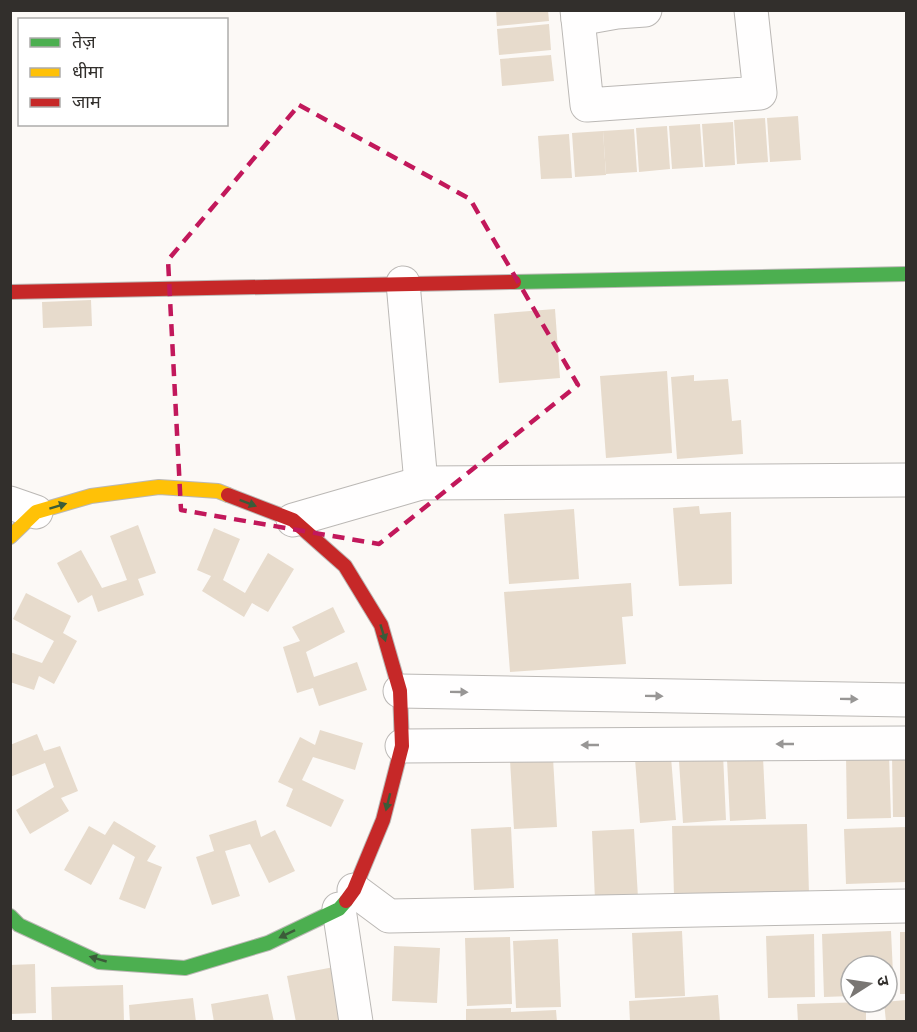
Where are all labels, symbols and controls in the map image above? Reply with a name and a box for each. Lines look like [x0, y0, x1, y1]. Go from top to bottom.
legend [18, 18, 228, 126]
text: तेज़ [72, 30, 96, 53]
text: धीमा [72, 60, 103, 83]
text: जाम [72, 90, 102, 113]
one-way arrow [240, 498, 258, 508]
one-way arrow [49, 501, 67, 510]
one-way arrow [379, 624, 389, 642]
one-way arrow [449, 687, 468, 697]
one-way arrow [644, 691, 663, 700]
one-way arrow [839, 694, 858, 704]
one-way arrow [776, 739, 795, 749]
one-way arrow [581, 740, 600, 750]
one-way arrow [382, 793, 392, 811]
one-way arrow [278, 930, 295, 939]
one-way arrow [89, 954, 107, 964]
north arrow [839, 954, 899, 1014]
text: उ [873, 974, 895, 988]

